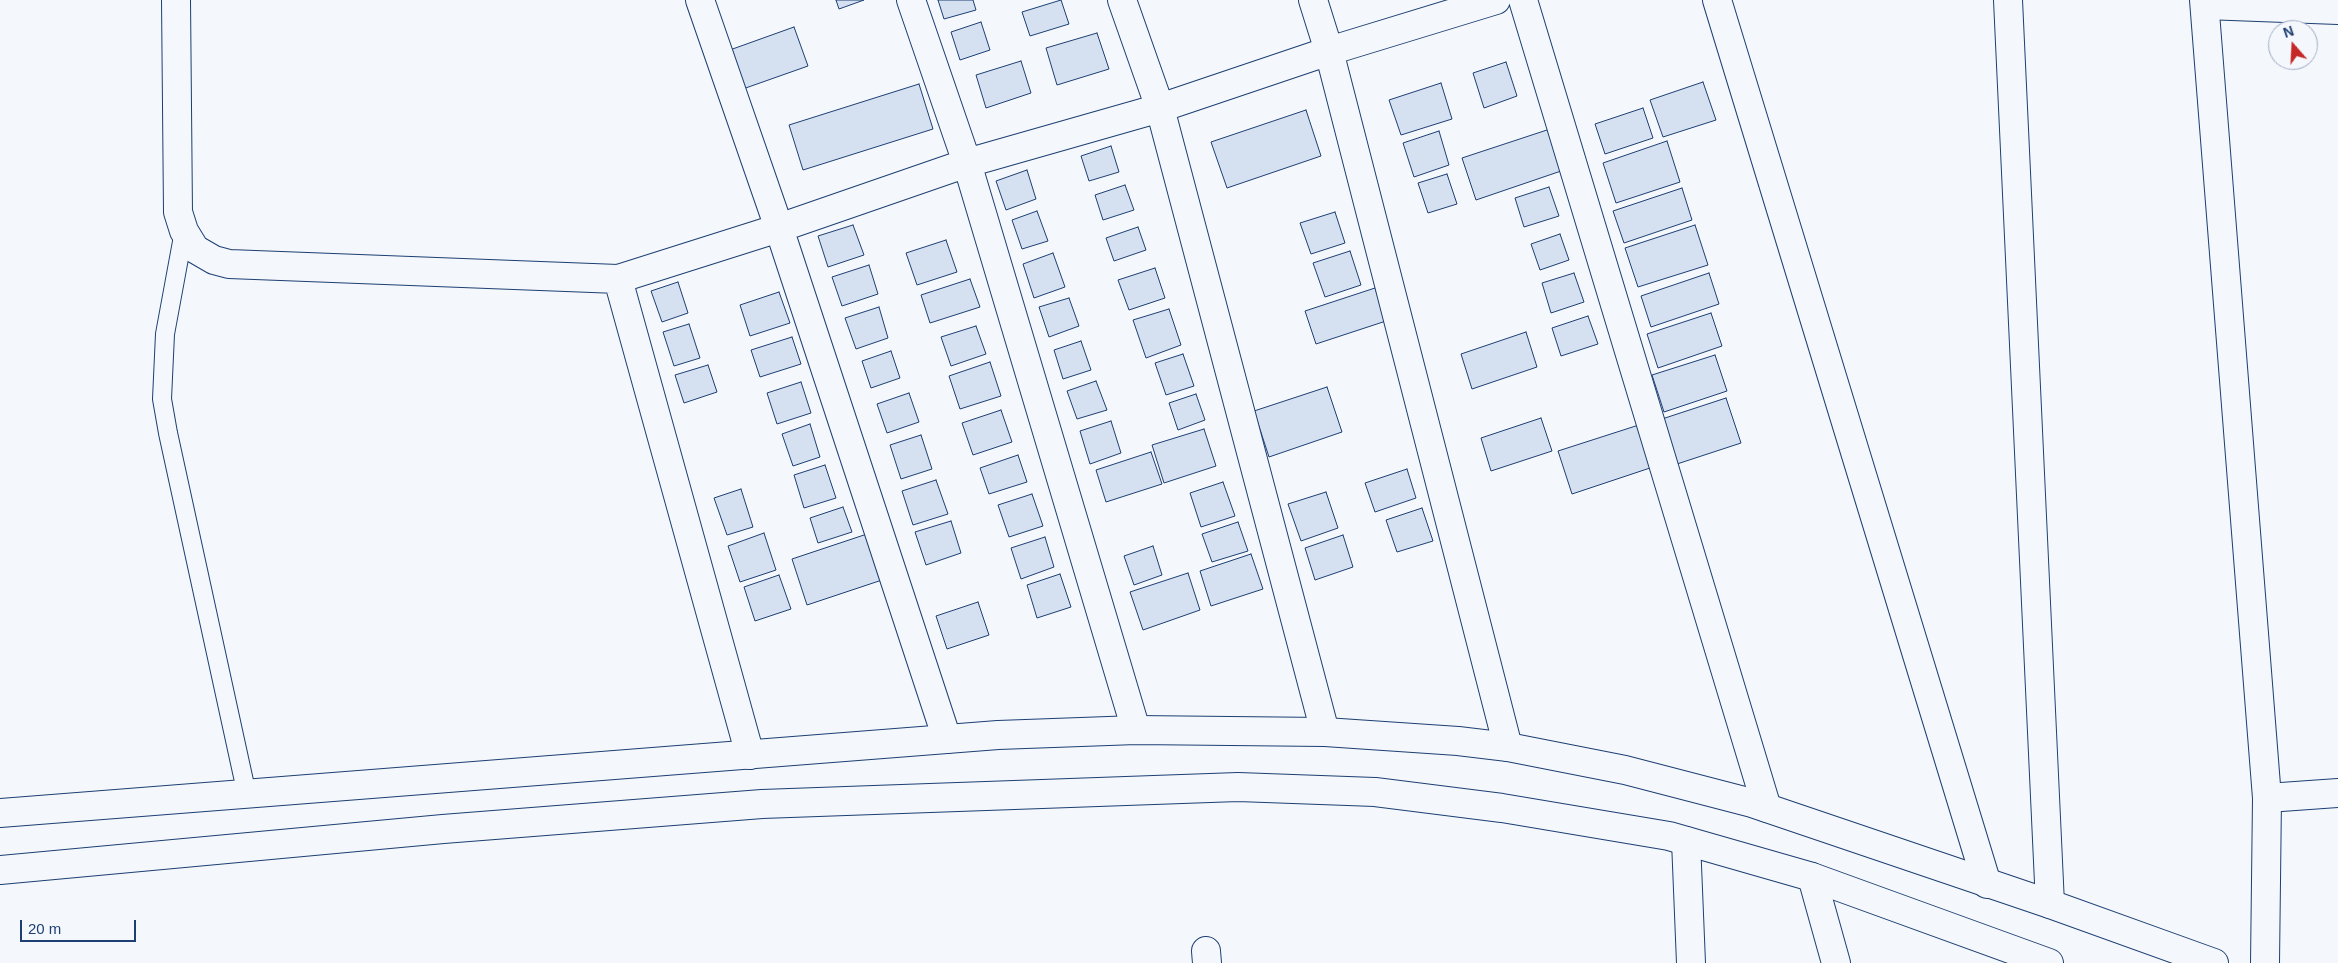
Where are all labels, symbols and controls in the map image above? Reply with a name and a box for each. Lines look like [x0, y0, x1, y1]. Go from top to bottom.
north arrow [2268, 20, 2318, 70]
text: N [2281, 23, 2296, 41]
scale bar [22, 910, 139, 942]
text: 20 m [28, 920, 61, 937]

